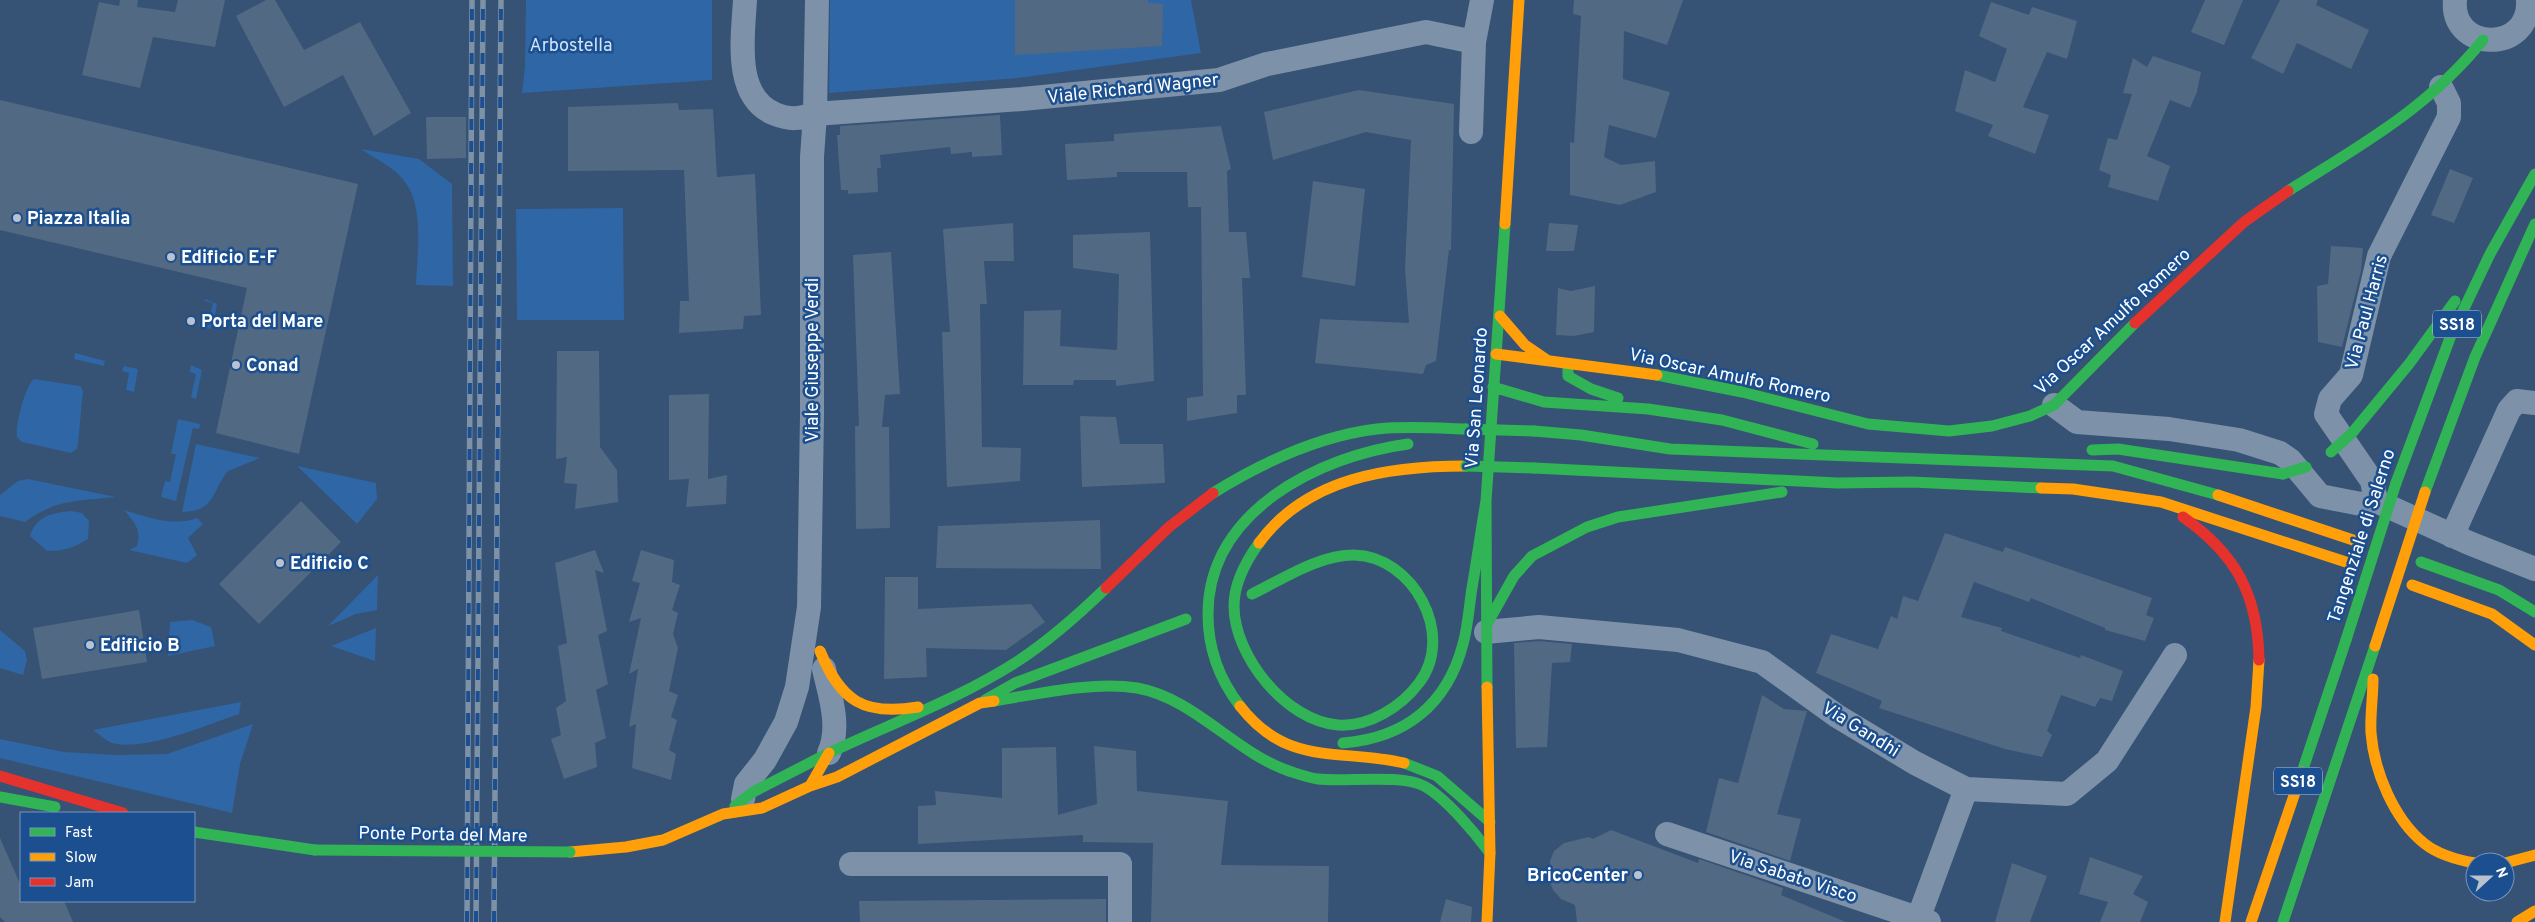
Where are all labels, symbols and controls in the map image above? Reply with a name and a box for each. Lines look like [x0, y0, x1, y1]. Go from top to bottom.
park label: Arbostella [530, 35, 612, 58]
street label: Viale Richard Wagner [1046, 69, 1220, 110]
place label: Piazza Italia [27, 208, 130, 231]
marker: Piazza Italia [11, 212, 23, 224]
street label: Via Oscar Amulfo Romero [2030, 244, 2196, 401]
place label: Edificio E-F [181, 247, 277, 270]
marker: Edificio E-F [165, 251, 177, 263]
street label: Via Paul Harris [2341, 252, 2394, 372]
street label: Viale Giuseppe Verdi [802, 278, 825, 442]
road number: SS18 [2433, 310, 2481, 338]
place label: Porta del Mare [201, 311, 323, 334]
marker: Porta del Mare [185, 315, 197, 327]
street label: Via San Leonardo [1461, 327, 1494, 470]
street label: Via Oscar Amulfo Romero [1627, 344, 1833, 409]
place label: Conad [246, 355, 299, 378]
marker: Conad [230, 359, 242, 371]
street label: Tangenziale di Salerno [2323, 446, 2402, 627]
place label: Edificio C [290, 553, 369, 576]
marker: Edificio C [274, 557, 286, 569]
place label: Edificio B [100, 635, 180, 658]
marker: Edificio B [84, 639, 96, 651]
street label: Via Gandhi [1817, 697, 1903, 763]
road number: SS18 [2274, 768, 2322, 794]
legend [20, 812, 195, 902]
street label: Ponte Porta del Mare [358, 823, 528, 848]
text: Fast [65, 824, 93, 843]
street label: Via Sabato Visco [1725, 846, 1860, 909]
text: Slow [65, 849, 97, 868]
north arrow [2465, 852, 2515, 902]
place label: BricoCenter [1527, 865, 1628, 888]
text: N [2491, 865, 2510, 881]
marker: BricoCenter [1632, 869, 1644, 881]
text: Jam [65, 874, 94, 893]

